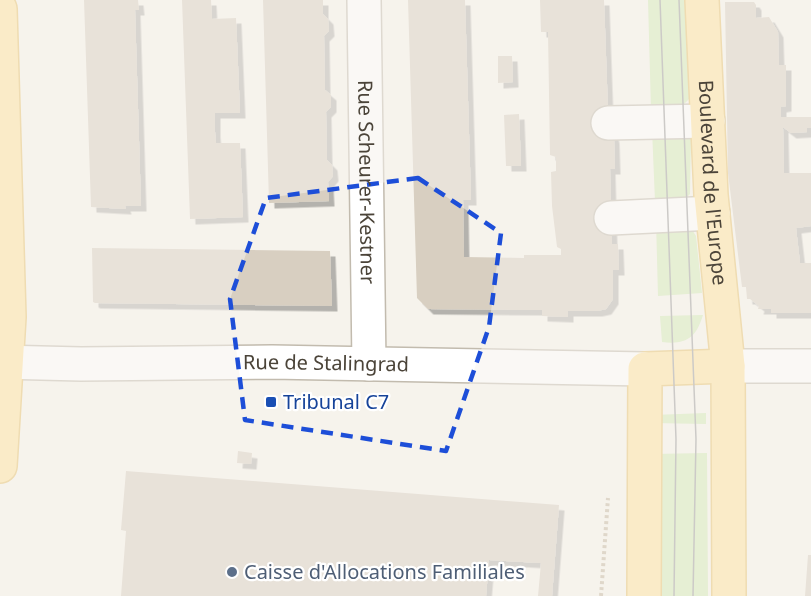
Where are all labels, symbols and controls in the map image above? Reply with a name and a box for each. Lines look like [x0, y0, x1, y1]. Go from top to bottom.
street label: Boulevard de l'Europe [693, 79, 734, 287]
street label: Rue Scheurer-Kestner [352, 80, 382, 284]
street label: Rue de Stalingrad [243, 348, 409, 378]
place label: Tribunal C7 [283, 388, 389, 415]
marker: Tribunal C7 [264, 395, 278, 409]
place label: Caisse d'Allocations Familiales [244, 558, 525, 585]
marker: Caisse d'Allocations Familiales [225, 565, 239, 579]

